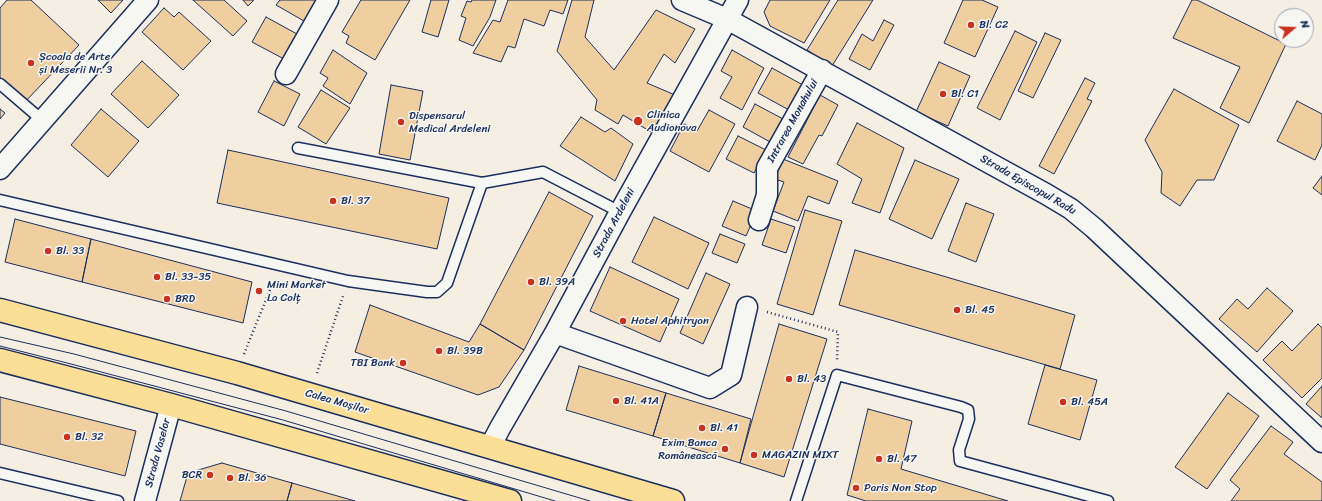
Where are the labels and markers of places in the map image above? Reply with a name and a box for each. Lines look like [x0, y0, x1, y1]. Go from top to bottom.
place label: Bl. C2 [979, 18, 1008, 32]
marker: Bl. C2 [966, 20, 976, 30]
place label: Școala de Arte și Meserii Nr. 3 [39, 50, 112, 76]
marker: Școala de Arte și Meserii Nr. 3 [26, 58, 36, 68]
place label: Bl. C1 [951, 87, 979, 101]
marker: Bl. C1 [938, 89, 948, 99]
place label: Clinica Audionova [647, 108, 697, 134]
place label: Dispensarul Medical Ardeleni [409, 109, 490, 135]
marker: Clinica Audionova [632, 115, 644, 127]
marker: Dispensarul Medical Ardeleni [396, 117, 406, 127]
place label: Bl. 37 [341, 194, 370, 208]
marker: Bl. 37 [328, 196, 338, 206]
place label: Bl. 33 [56, 244, 84, 258]
marker: Bl. 33 [43, 246, 53, 256]
place label: Bl. 33-35 [165, 270, 211, 284]
marker: Bl. 33-35 [152, 272, 162, 282]
place label: Bl. 39A [539, 275, 575, 289]
marker: Bl. 39A [526, 277, 536, 287]
place label: Mini Market La Colț [267, 278, 326, 304]
marker: Mini Market La Colț [254, 286, 264, 296]
place label: BRD [175, 292, 195, 306]
marker: BRD [162, 294, 172, 304]
place label: Bl. 45 [965, 303, 995, 317]
marker: Bl. 45 [952, 305, 962, 315]
place label: Hotel Aphitryon [631, 314, 709, 328]
marker: Hotel Aphitryon [618, 316, 628, 326]
place label: Bl. 39B [447, 344, 483, 358]
marker: Bl. 39B [434, 346, 444, 356]
place label: TBI Bank [350, 356, 395, 370]
marker: TBI Bank [398, 358, 408, 368]
place label: Bl. 43 [797, 372, 826, 386]
marker: Bl. 43 [784, 374, 794, 384]
place label: Bl. 41A [624, 394, 659, 408]
place label: Bl. 45A [1071, 395, 1108, 409]
marker: Bl. 41A [611, 396, 621, 406]
marker: Bl. 45A [1058, 397, 1068, 407]
place label: Bl. 41 [710, 421, 738, 435]
marker: Bl. 41 [697, 423, 707, 433]
place label: Bl. 32 [75, 430, 104, 444]
marker: Bl. 32 [62, 432, 72, 442]
place label: Exim Banca Românească [658, 436, 717, 462]
marker: Exim Banca Românească [720, 444, 730, 454]
place label: MAGAZIN MIXT [762, 448, 838, 462]
marker: MAGAZIN MIXT [749, 450, 759, 460]
place label: Bl. 47 [887, 452, 916, 466]
marker: Bl. 47 [874, 454, 884, 464]
place label: BCR [182, 468, 202, 482]
marker: BCR [205, 470, 215, 480]
place label: Bl. 36 [238, 471, 267, 485]
marker: Bl. 36 [225, 473, 235, 483]
place label: Paris Non Stop [864, 481, 937, 495]
marker: Paris Non Stop [851, 483, 861, 493]

